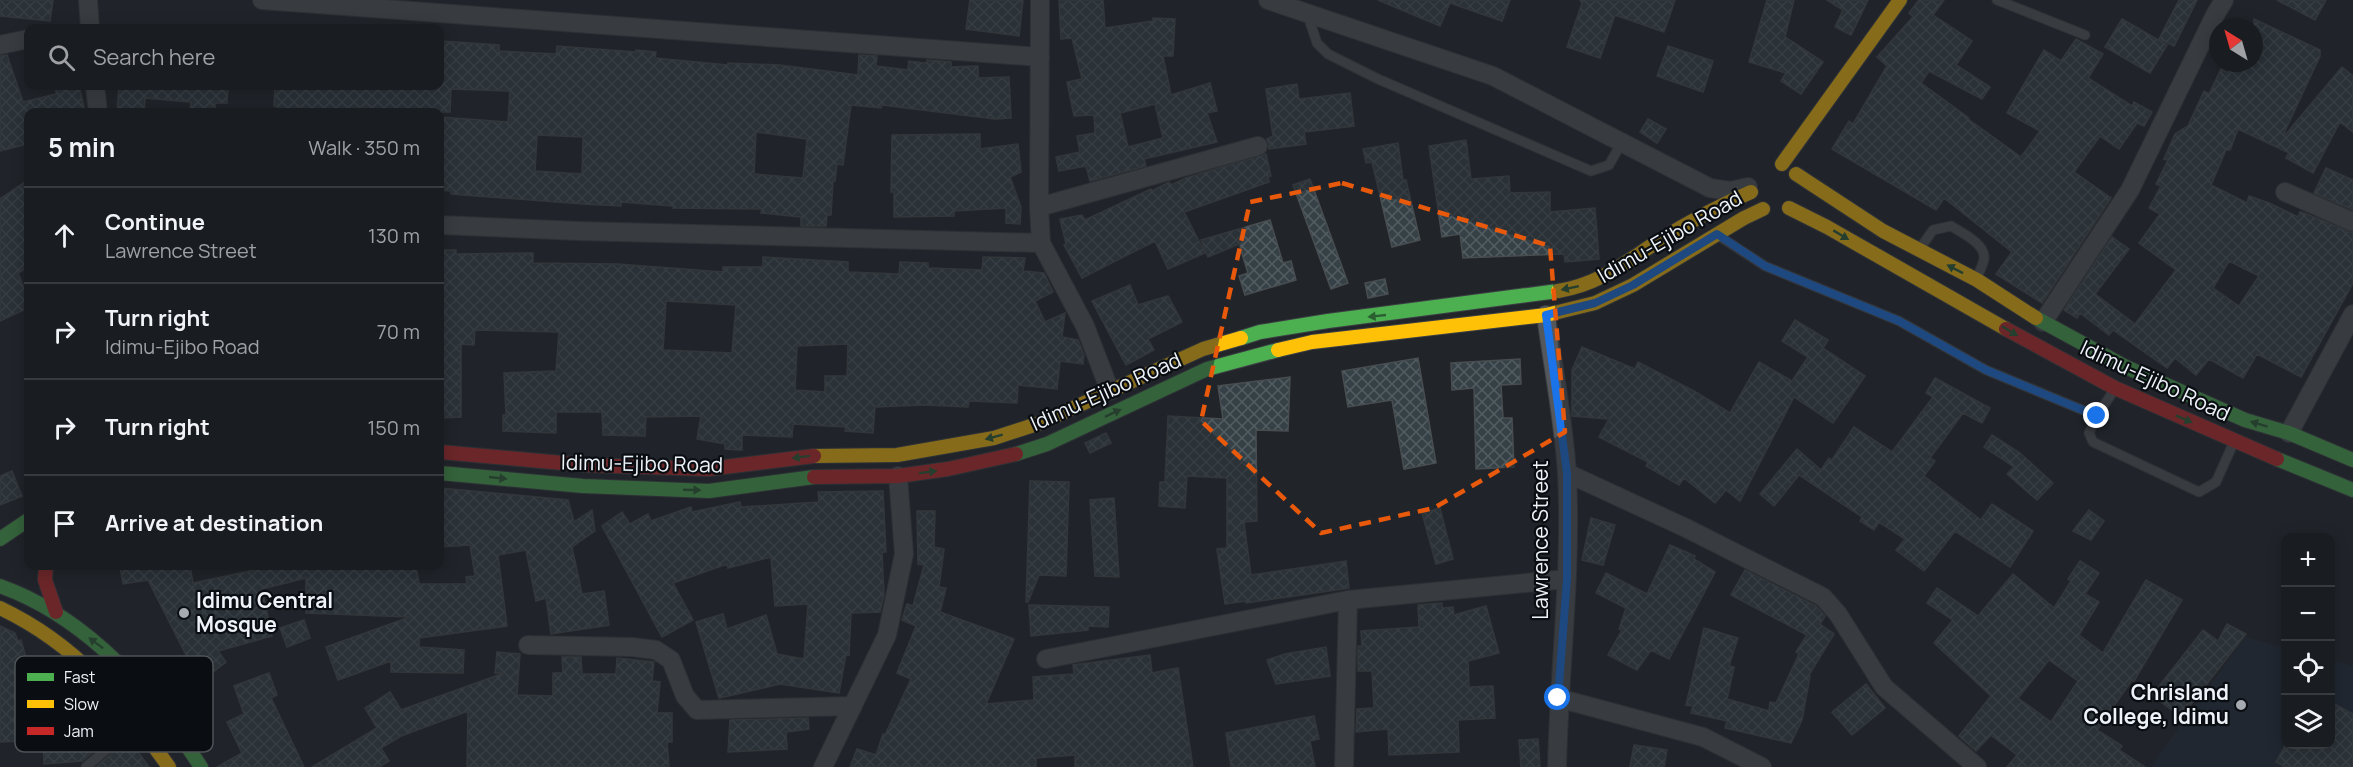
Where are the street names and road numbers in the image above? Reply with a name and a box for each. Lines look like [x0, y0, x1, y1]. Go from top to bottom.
street label: Idimu-Ejibo Road [1592, 183, 1747, 289]
street label: Idimu-Ejibo Road [2076, 333, 2235, 427]
street label: Idimu-Ejibo Road [1026, 345, 1185, 437]
street label: Idimu-Ejibo Road [561, 448, 723, 478]
street label: Lawrence Street [1526, 460, 1554, 620]

